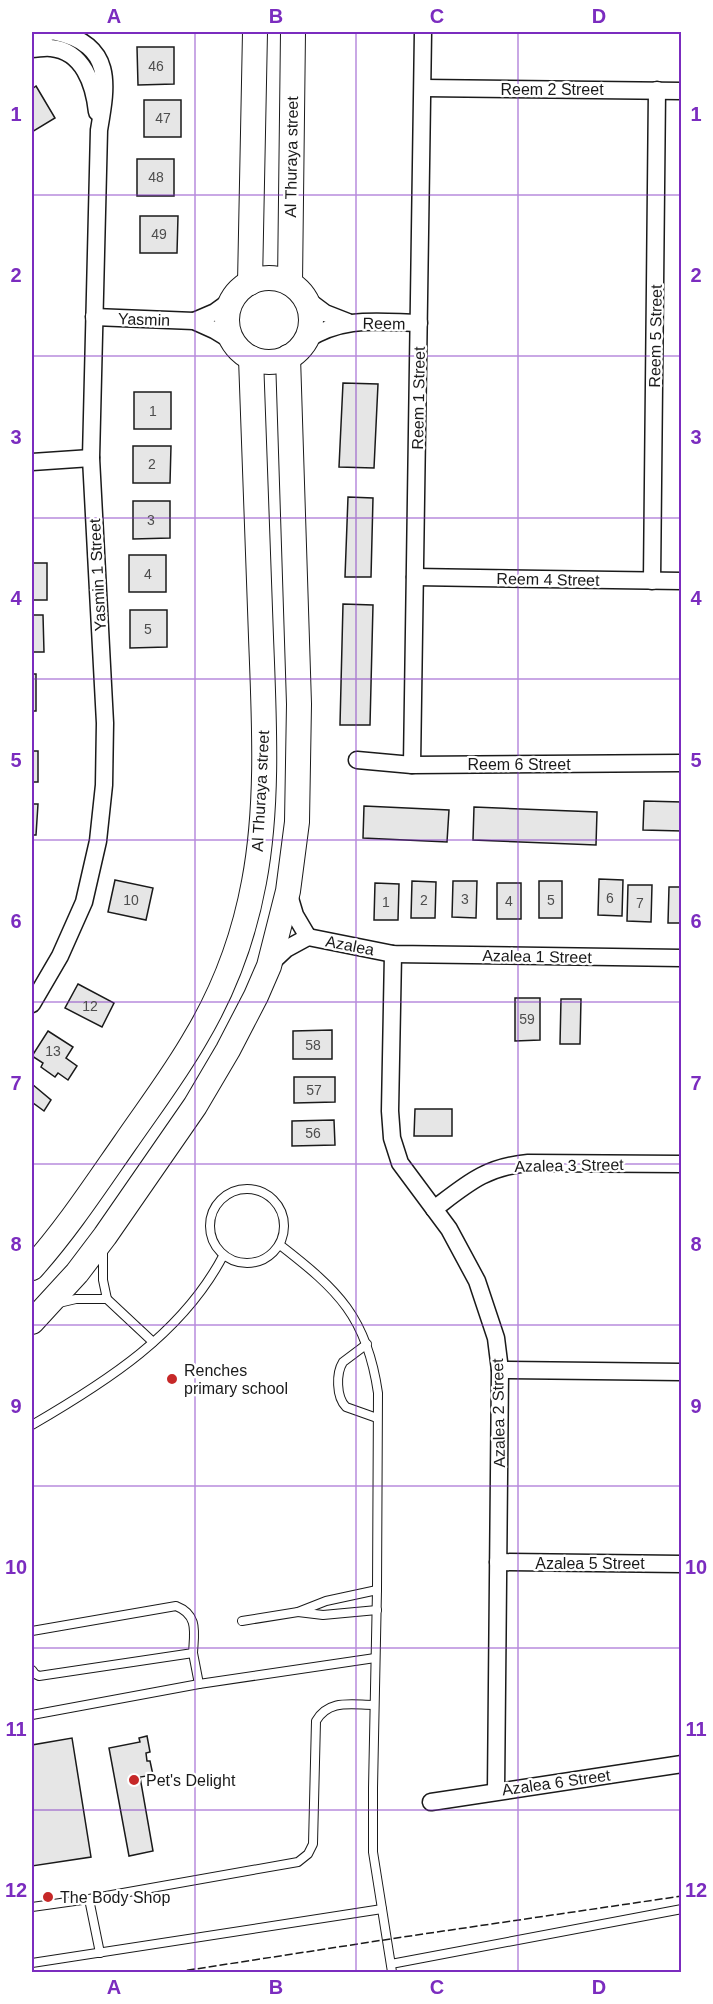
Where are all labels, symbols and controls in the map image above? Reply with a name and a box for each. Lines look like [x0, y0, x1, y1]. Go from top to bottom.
text: A [107, 5, 121, 27]
text: B [269, 5, 283, 27]
text: C [430, 5, 444, 27]
text: D [592, 5, 606, 27]
house number: 46 [148, 58, 164, 74]
street label: Reem 2 Street [500, 81, 604, 98]
street label: Al Thuraya street [282, 96, 301, 218]
text: 1 [10, 103, 22, 125]
text: 1 [690, 103, 702, 125]
house number: 47 [155, 110, 171, 126]
house number: 48 [148, 169, 164, 185]
house number: 49 [151, 226, 167, 242]
text: 2 [10, 264, 22, 286]
text: 2 [690, 264, 702, 286]
street label: Reem 5 Street [646, 284, 665, 388]
street label: Yasmin [118, 310, 170, 329]
street label: Reem [363, 315, 405, 332]
street label: Reem 1 Street [409, 346, 428, 450]
house number: 1 [149, 403, 157, 419]
text: 3 [10, 426, 22, 448]
text: 3 [690, 426, 702, 448]
house number: 2 [148, 456, 156, 472]
house number: 3 [147, 512, 155, 528]
street label: Yasmin 1 Street [86, 518, 109, 632]
house number: 4 [144, 566, 152, 582]
street label: Reem 4 Street [496, 570, 600, 589]
text: 4 [10, 587, 22, 609]
text: 4 [690, 587, 702, 609]
house number: 5 [144, 621, 152, 637]
street label: Al Thuraya street [249, 729, 272, 852]
text: 5 [10, 749, 22, 771]
text: 5 [690, 749, 702, 771]
street label: Reem 6 Street [467, 756, 571, 773]
house number: 6 [606, 890, 614, 906]
house number: 3 [461, 891, 469, 907]
house number: 10 [123, 892, 139, 908]
house number: 2 [420, 892, 428, 908]
house number: 5 [547, 892, 555, 908]
house number: 4 [505, 893, 513, 909]
house number: 1 [382, 894, 390, 910]
house number: 7 [636, 895, 644, 911]
text: 6 [10, 910, 22, 932]
text: 6 [690, 910, 702, 932]
street label: Azalea [324, 932, 376, 959]
street label: Azalea 1 Street [482, 947, 592, 966]
house number: 12 [82, 998, 98, 1014]
house number: 59 [519, 1011, 535, 1027]
house number: 58 [305, 1037, 321, 1053]
house number: 13 [45, 1043, 61, 1059]
text: 7 [10, 1072, 22, 1094]
text: 7 [690, 1072, 702, 1094]
house number: 57 [306, 1082, 322, 1098]
house number: 56 [305, 1125, 321, 1141]
street label: Azalea 3 Street [514, 1156, 624, 1175]
text: 8 [10, 1233, 22, 1255]
text: 8 [690, 1233, 702, 1255]
street label: Azalea 2 Street [489, 1358, 508, 1468]
place label: Renches primary school [184, 1362, 288, 1397]
marker: Renches primary school [165, 1372, 179, 1386]
text: 9 [10, 1395, 22, 1417]
text: 9 [690, 1395, 702, 1417]
street label: Azalea 5 Street [535, 1555, 645, 1572]
text: 10 [5, 1556, 27, 1578]
text: 10 [685, 1556, 707, 1578]
text: 11 [5, 1718, 27, 1740]
text: 11 [685, 1718, 707, 1740]
street label: Azalea 6 Street [501, 1766, 612, 1799]
place label: Pet's Delight [146, 1772, 236, 1789]
marker: Pet's Delight [127, 1773, 141, 1787]
text: 12 [5, 1879, 27, 1901]
text: 12 [685, 1879, 707, 1901]
place label: The Body Shop [60, 1889, 170, 1906]
marker: The Body Shop [41, 1890, 55, 1904]
text: A [107, 1976, 121, 1998]
text: B [269, 1976, 283, 1998]
text: C [430, 1976, 444, 1998]
text: D [592, 1976, 606, 1998]

